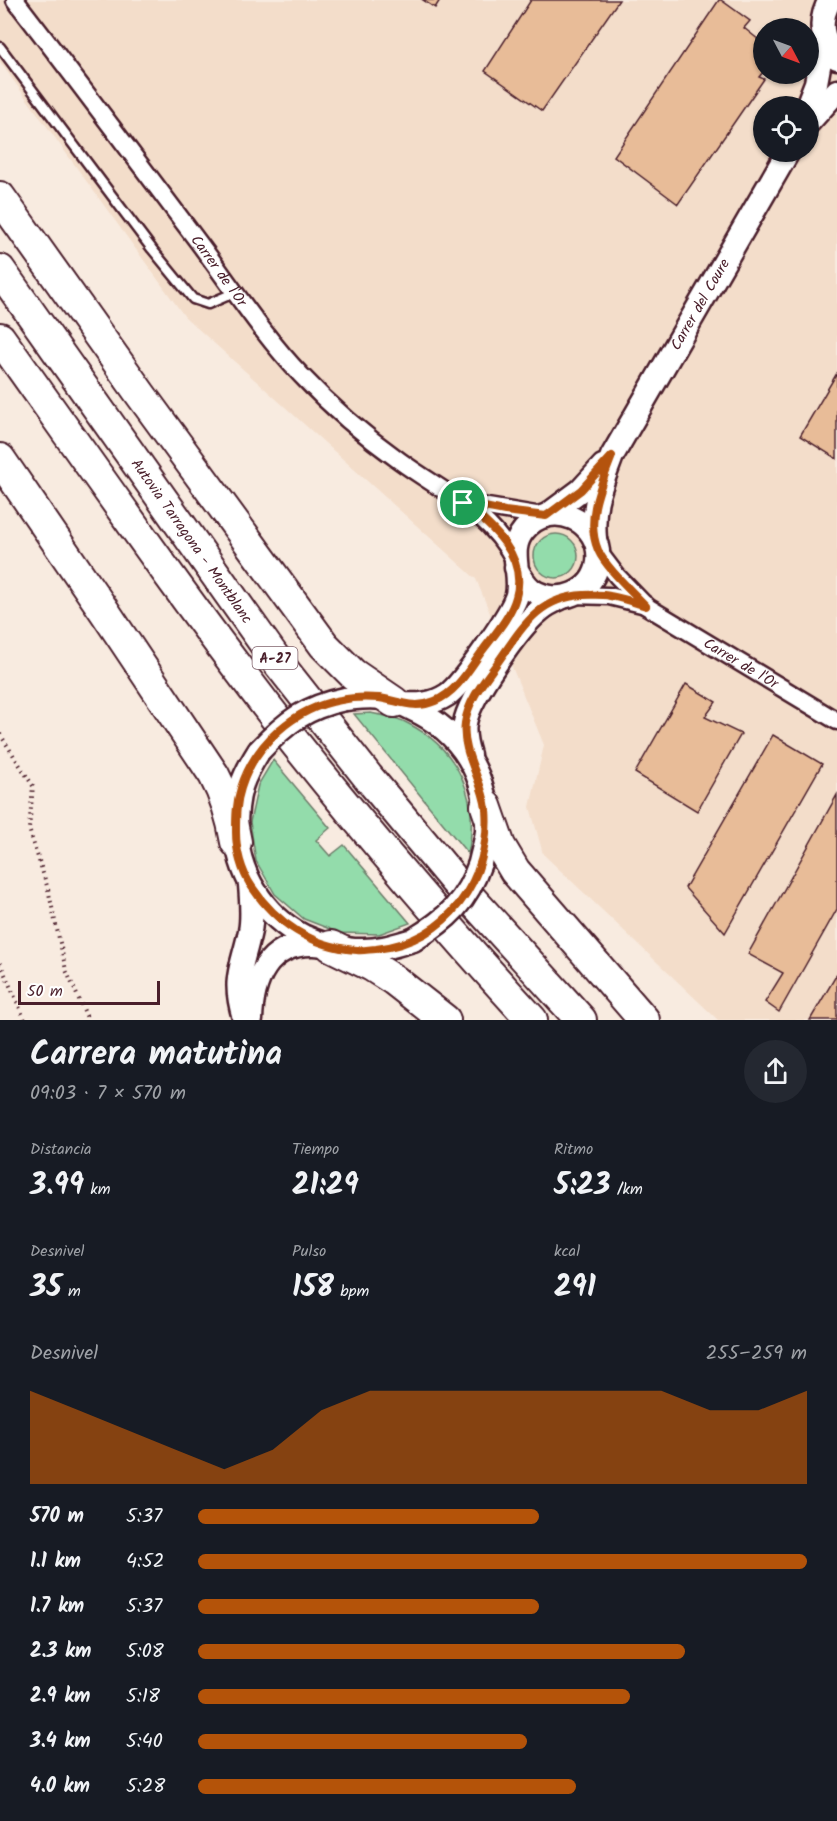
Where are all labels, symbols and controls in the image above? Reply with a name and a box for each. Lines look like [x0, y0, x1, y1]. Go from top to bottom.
north arrow [753, 18, 819, 84]
map controls [753, 18, 819, 162]
button: locate [753, 96, 819, 162]
street label: Carrer de l'Or [184, 230, 253, 313]
street label: Carrer del Coure [665, 254, 737, 355]
street label: Autovia Tarragona - Montblanc [124, 454, 258, 629]
pin [437, 477, 488, 528]
icon: arrive [446, 486, 479, 519]
street label: Carrer de l'Or [698, 632, 784, 697]
road number: A-27 [252, 647, 298, 669]
scale bar [18, 978, 160, 1006]
text: 50 m [27, 979, 63, 1004]
text: Carrera matutina [30, 1029, 282, 1082]
button: share [744, 1040, 807, 1103]
text: 09:03 · 7 × 570 m [30, 1078, 186, 1110]
text: Distancia [30, 1137, 92, 1162]
text: Tiempo [292, 1137, 339, 1162]
text: Ritmo [554, 1137, 593, 1162]
text: 3.99 [30, 1162, 84, 1210]
text: 21:29 [292, 1162, 359, 1210]
text: 5:23 [554, 1162, 610, 1210]
text: km [84, 1177, 111, 1202]
text: /km [610, 1177, 643, 1202]
text: Desnivel [30, 1239, 85, 1264]
text: Pulso [292, 1239, 326, 1264]
text: kcal [554, 1239, 580, 1264]
text: 35 [30, 1264, 62, 1312]
text: 158 [292, 1264, 334, 1312]
text: 291 [554, 1264, 596, 1312]
text: m [62, 1279, 81, 1304]
text: bpm [334, 1279, 369, 1304]
text: Desnivel [30, 1338, 98, 1370]
text: 255–259 m [706, 1338, 807, 1370]
text: 570 m [30, 1501, 84, 1533]
text: 5:37 [126, 1501, 162, 1533]
text: 1.1 km [30, 1546, 81, 1578]
text: 4:52 [126, 1546, 164, 1578]
text: 1.7 km [30, 1591, 84, 1623]
text: 5:37 [126, 1591, 162, 1623]
text: 2.3 km [30, 1636, 91, 1668]
text: 5:08 [126, 1636, 164, 1668]
text: 2.9 km [30, 1681, 90, 1713]
text: 5:18 [126, 1681, 160, 1713]
text: 3.4 km [30, 1726, 91, 1758]
text: 5:40 [126, 1726, 163, 1758]
text: 4.0 km [30, 1771, 90, 1803]
text: 5:28 [126, 1771, 165, 1803]

